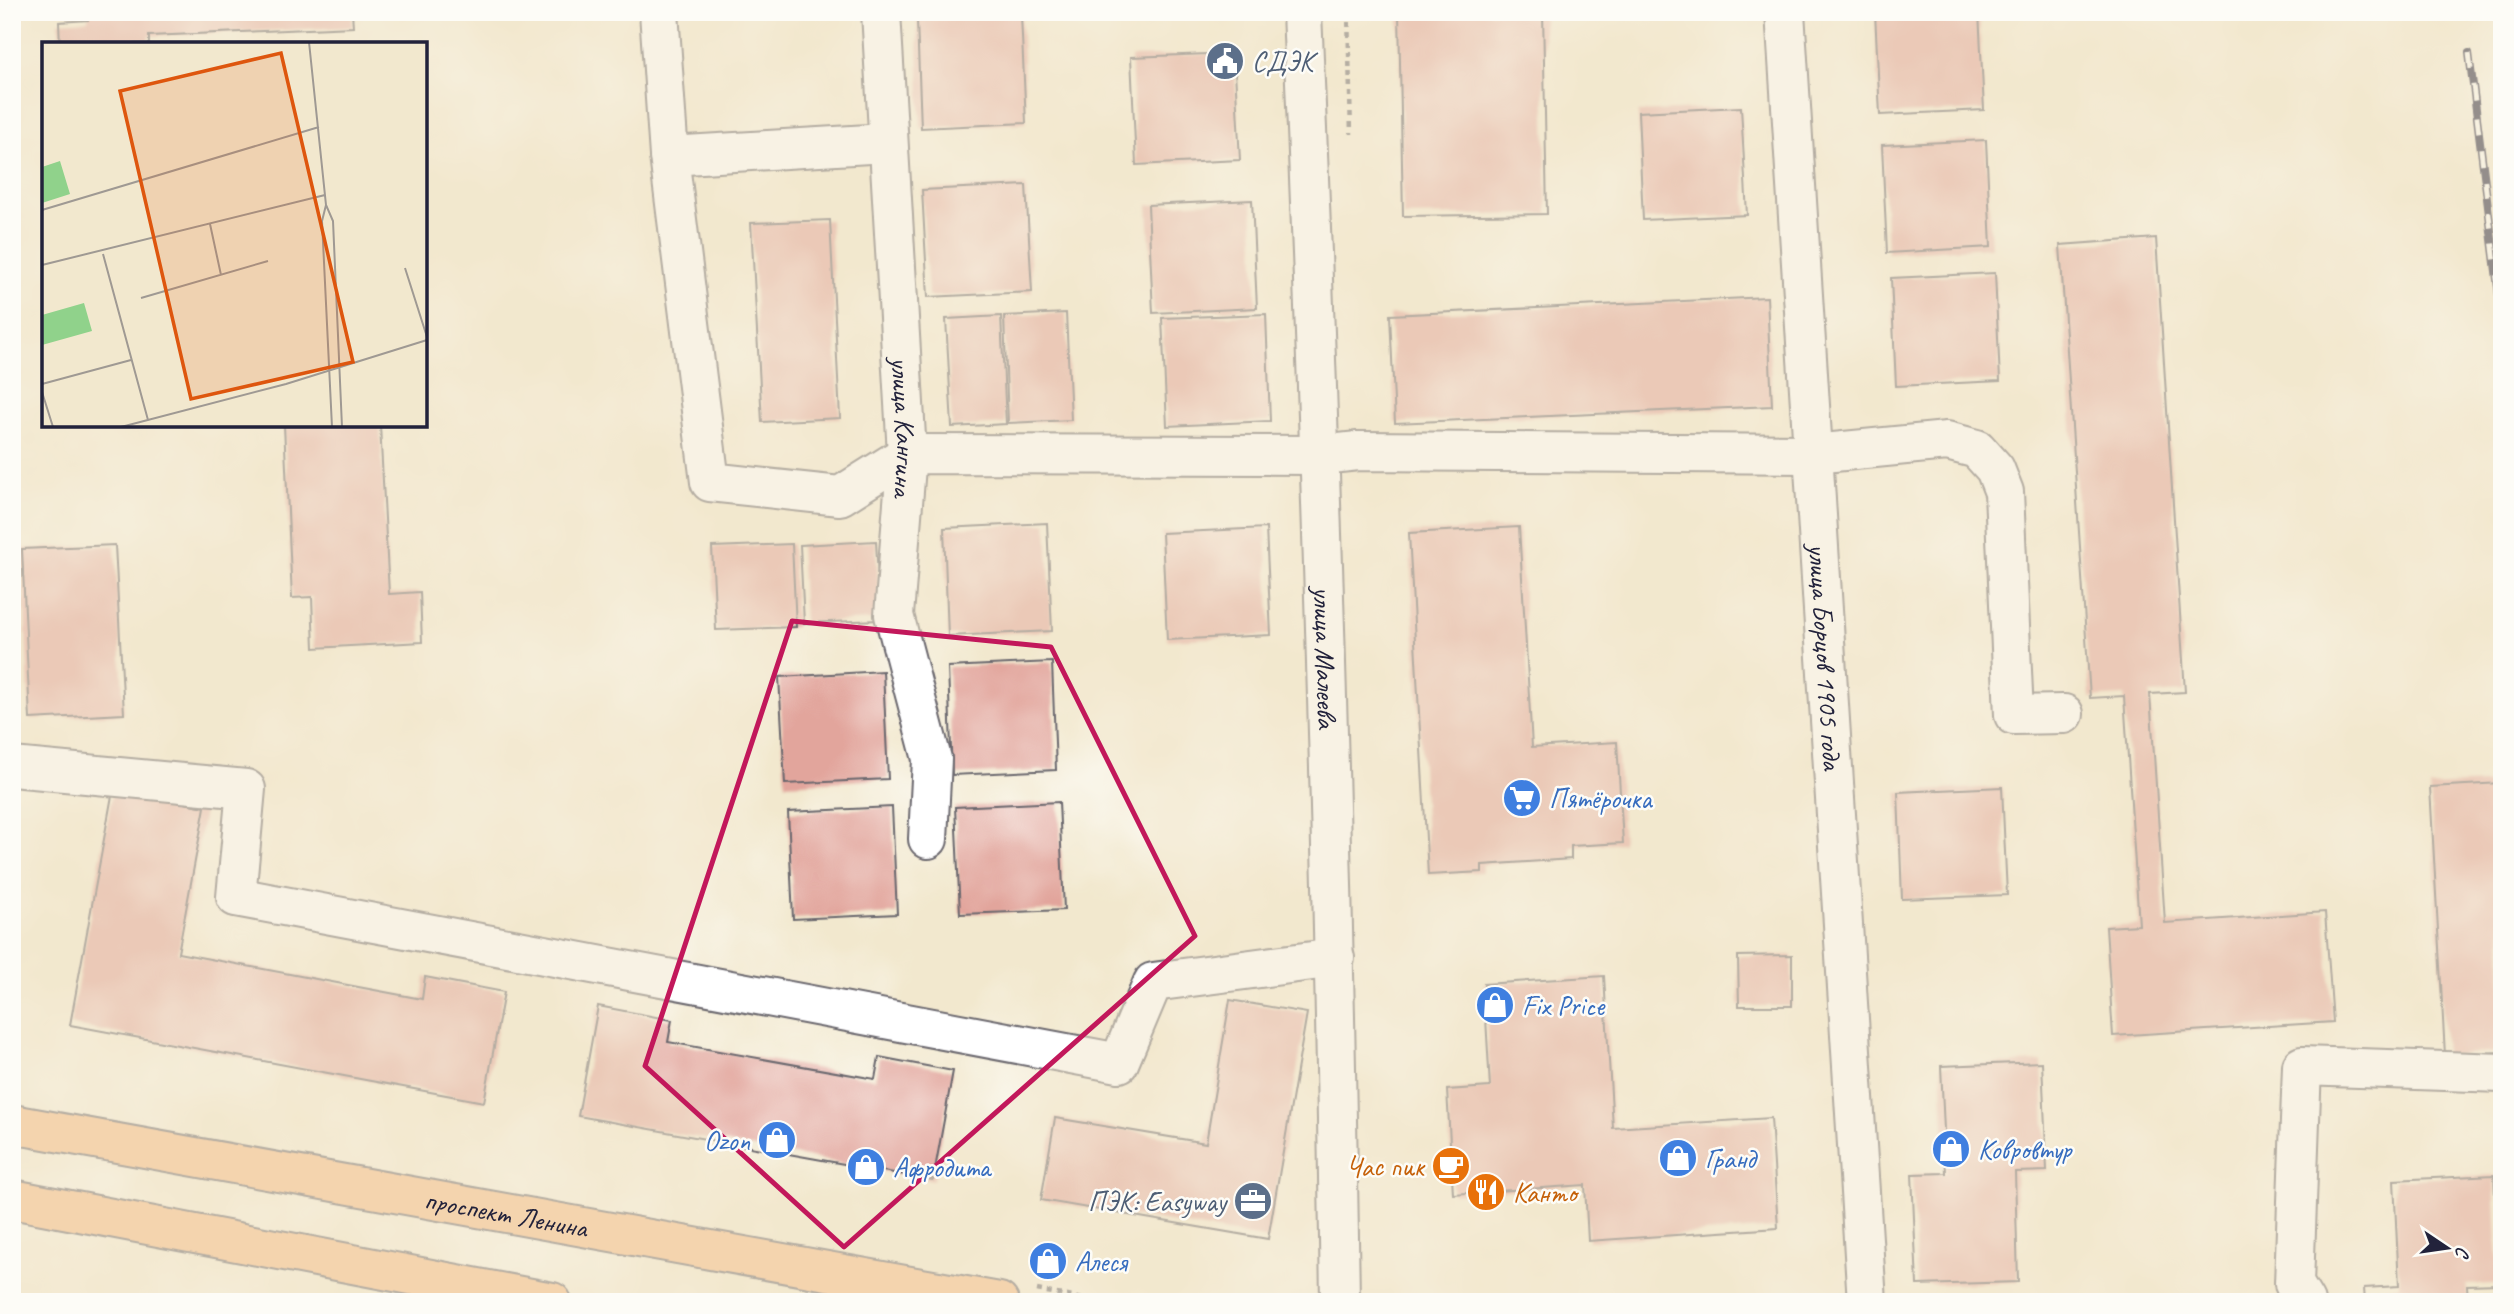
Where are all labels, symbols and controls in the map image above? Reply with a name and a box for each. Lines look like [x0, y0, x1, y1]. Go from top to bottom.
public building icon: СДЭК [1204, 40, 1246, 82]
inset map [42, 42, 427, 427]
place label: СДЭК [1252, 44, 1319, 79]
street label: улица Кангина [883, 354, 924, 501]
street label: улица Борцов 1905 года [1801, 541, 1850, 773]
street label: улица Малеева [1306, 584, 1345, 731]
supermarket icon: Пятёрочка [1501, 777, 1543, 819]
place label: Пятёрочка [1549, 781, 1653, 816]
shop icon: Fix Price [1474, 984, 1516, 1026]
place label: Fix Price [1522, 988, 1606, 1023]
shop icon: Ozon [756, 1119, 798, 1161]
place label: Ozon [704, 1123, 750, 1158]
shop icon: Ковровтур [1930, 1128, 1972, 1170]
place label: Ковровтур [1978, 1132, 2073, 1167]
shop icon: Гранд [1657, 1137, 1699, 1179]
place label: Гранд [1705, 1141, 1758, 1176]
cafe icon: Час пик [1430, 1145, 1472, 1187]
shop icon: Афродита [845, 1146, 887, 1188]
place label: Час пик [1346, 1149, 1426, 1184]
place label: Афродита [893, 1150, 993, 1185]
restaurant icon: Канто [1465, 1171, 1507, 1213]
place label: Канто [1513, 1175, 1580, 1210]
office icon: ПЭК: Easyway [1232, 1180, 1274, 1222]
street label: проспект Ленина [422, 1182, 592, 1246]
place label: ПЭК: Easyway [1088, 1184, 1228, 1219]
north arrow [2412, 1212, 2482, 1282]
shop icon: Алеся [1027, 1240, 1069, 1282]
place label: Алеся [1075, 1244, 1129, 1279]
text: С [2449, 1244, 2475, 1261]

